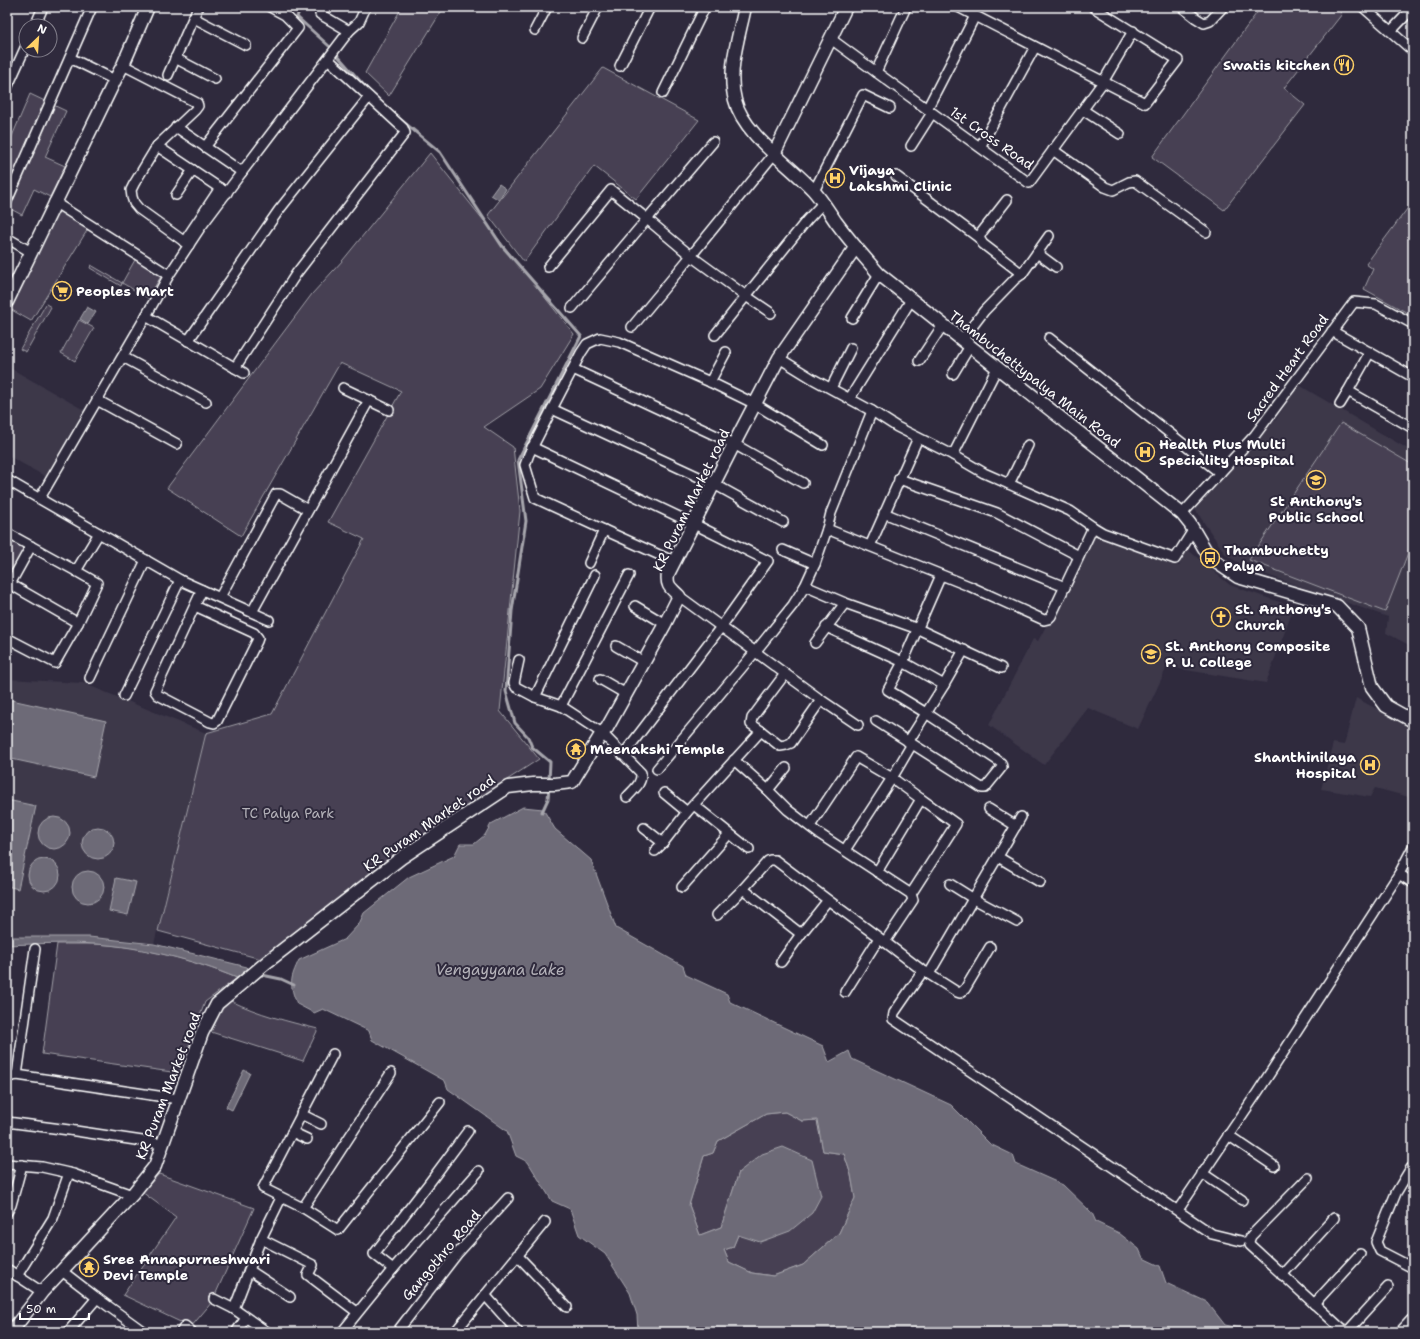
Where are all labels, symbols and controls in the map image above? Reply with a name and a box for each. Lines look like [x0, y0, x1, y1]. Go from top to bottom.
north arrow [18, 18, 58, 58]
text: N [35, 21, 49, 38]
restaurant icon: Swatis kitchen [1333, 54, 1355, 76]
place label: Swatis kitchen [1223, 56, 1330, 74]
street label: 1st Cross Road [946, 102, 1038, 174]
place label: Vijaya Lakshmi Clinic [849, 161, 952, 195]
hospital icon: Vijaya Lakshmi Clinic [824, 167, 846, 189]
supermarket icon: Peoples Mart [51, 280, 73, 302]
place label: Peoples Mart [76, 282, 174, 300]
street label: Thambuchettypalya Main Road [946, 306, 1124, 452]
street label: Sacred Heart Road [1242, 310, 1332, 425]
street label: KR Puram Market road [649, 426, 733, 574]
place label: Health Plus Multi Speciality Hospital [1159, 435, 1294, 469]
hospital icon: Health Plus Multi Speciality Hospital [1134, 441, 1156, 463]
school or university icon: St Anthony's Public School [1305, 469, 1327, 491]
place label: St Anthony's Public School [1268, 492, 1364, 526]
place label: Thambuchetty Palya [1224, 541, 1329, 575]
bus stop icon: Thambuchetty Palya [1199, 547, 1221, 569]
place label: St. Anthony's Church [1235, 600, 1331, 634]
church icon: St. Anthony's Church [1210, 606, 1232, 628]
place label: St. Anthony Composite P. U. College [1165, 637, 1330, 671]
school or university icon: St. Anthony Composite P. U. College [1140, 643, 1162, 665]
temple icon: Meenakshi Temple [565, 738, 587, 760]
place label: Meenakshi Temple [590, 740, 725, 758]
place label: Shanthinilaya Hospital [1254, 748, 1356, 782]
hospital icon: Shanthinilaya Hospital [1359, 754, 1381, 776]
street label: KR Puram Market road [360, 771, 498, 875]
park label: TC Palya Park [242, 804, 334, 822]
water label: Vengayyana Lake [435, 960, 565, 980]
street label: KR Puram Market road [132, 1010, 205, 1162]
street label: Gangothro Road [398, 1206, 484, 1304]
place label: Sree Annapurneshwari Devi Temple [103, 1250, 270, 1284]
temple icon: Sree Annapurneshwari Devi Temple [78, 1256, 100, 1278]
scale bar [20, 1295, 89, 1321]
text: 50 m [26, 1301, 56, 1317]

